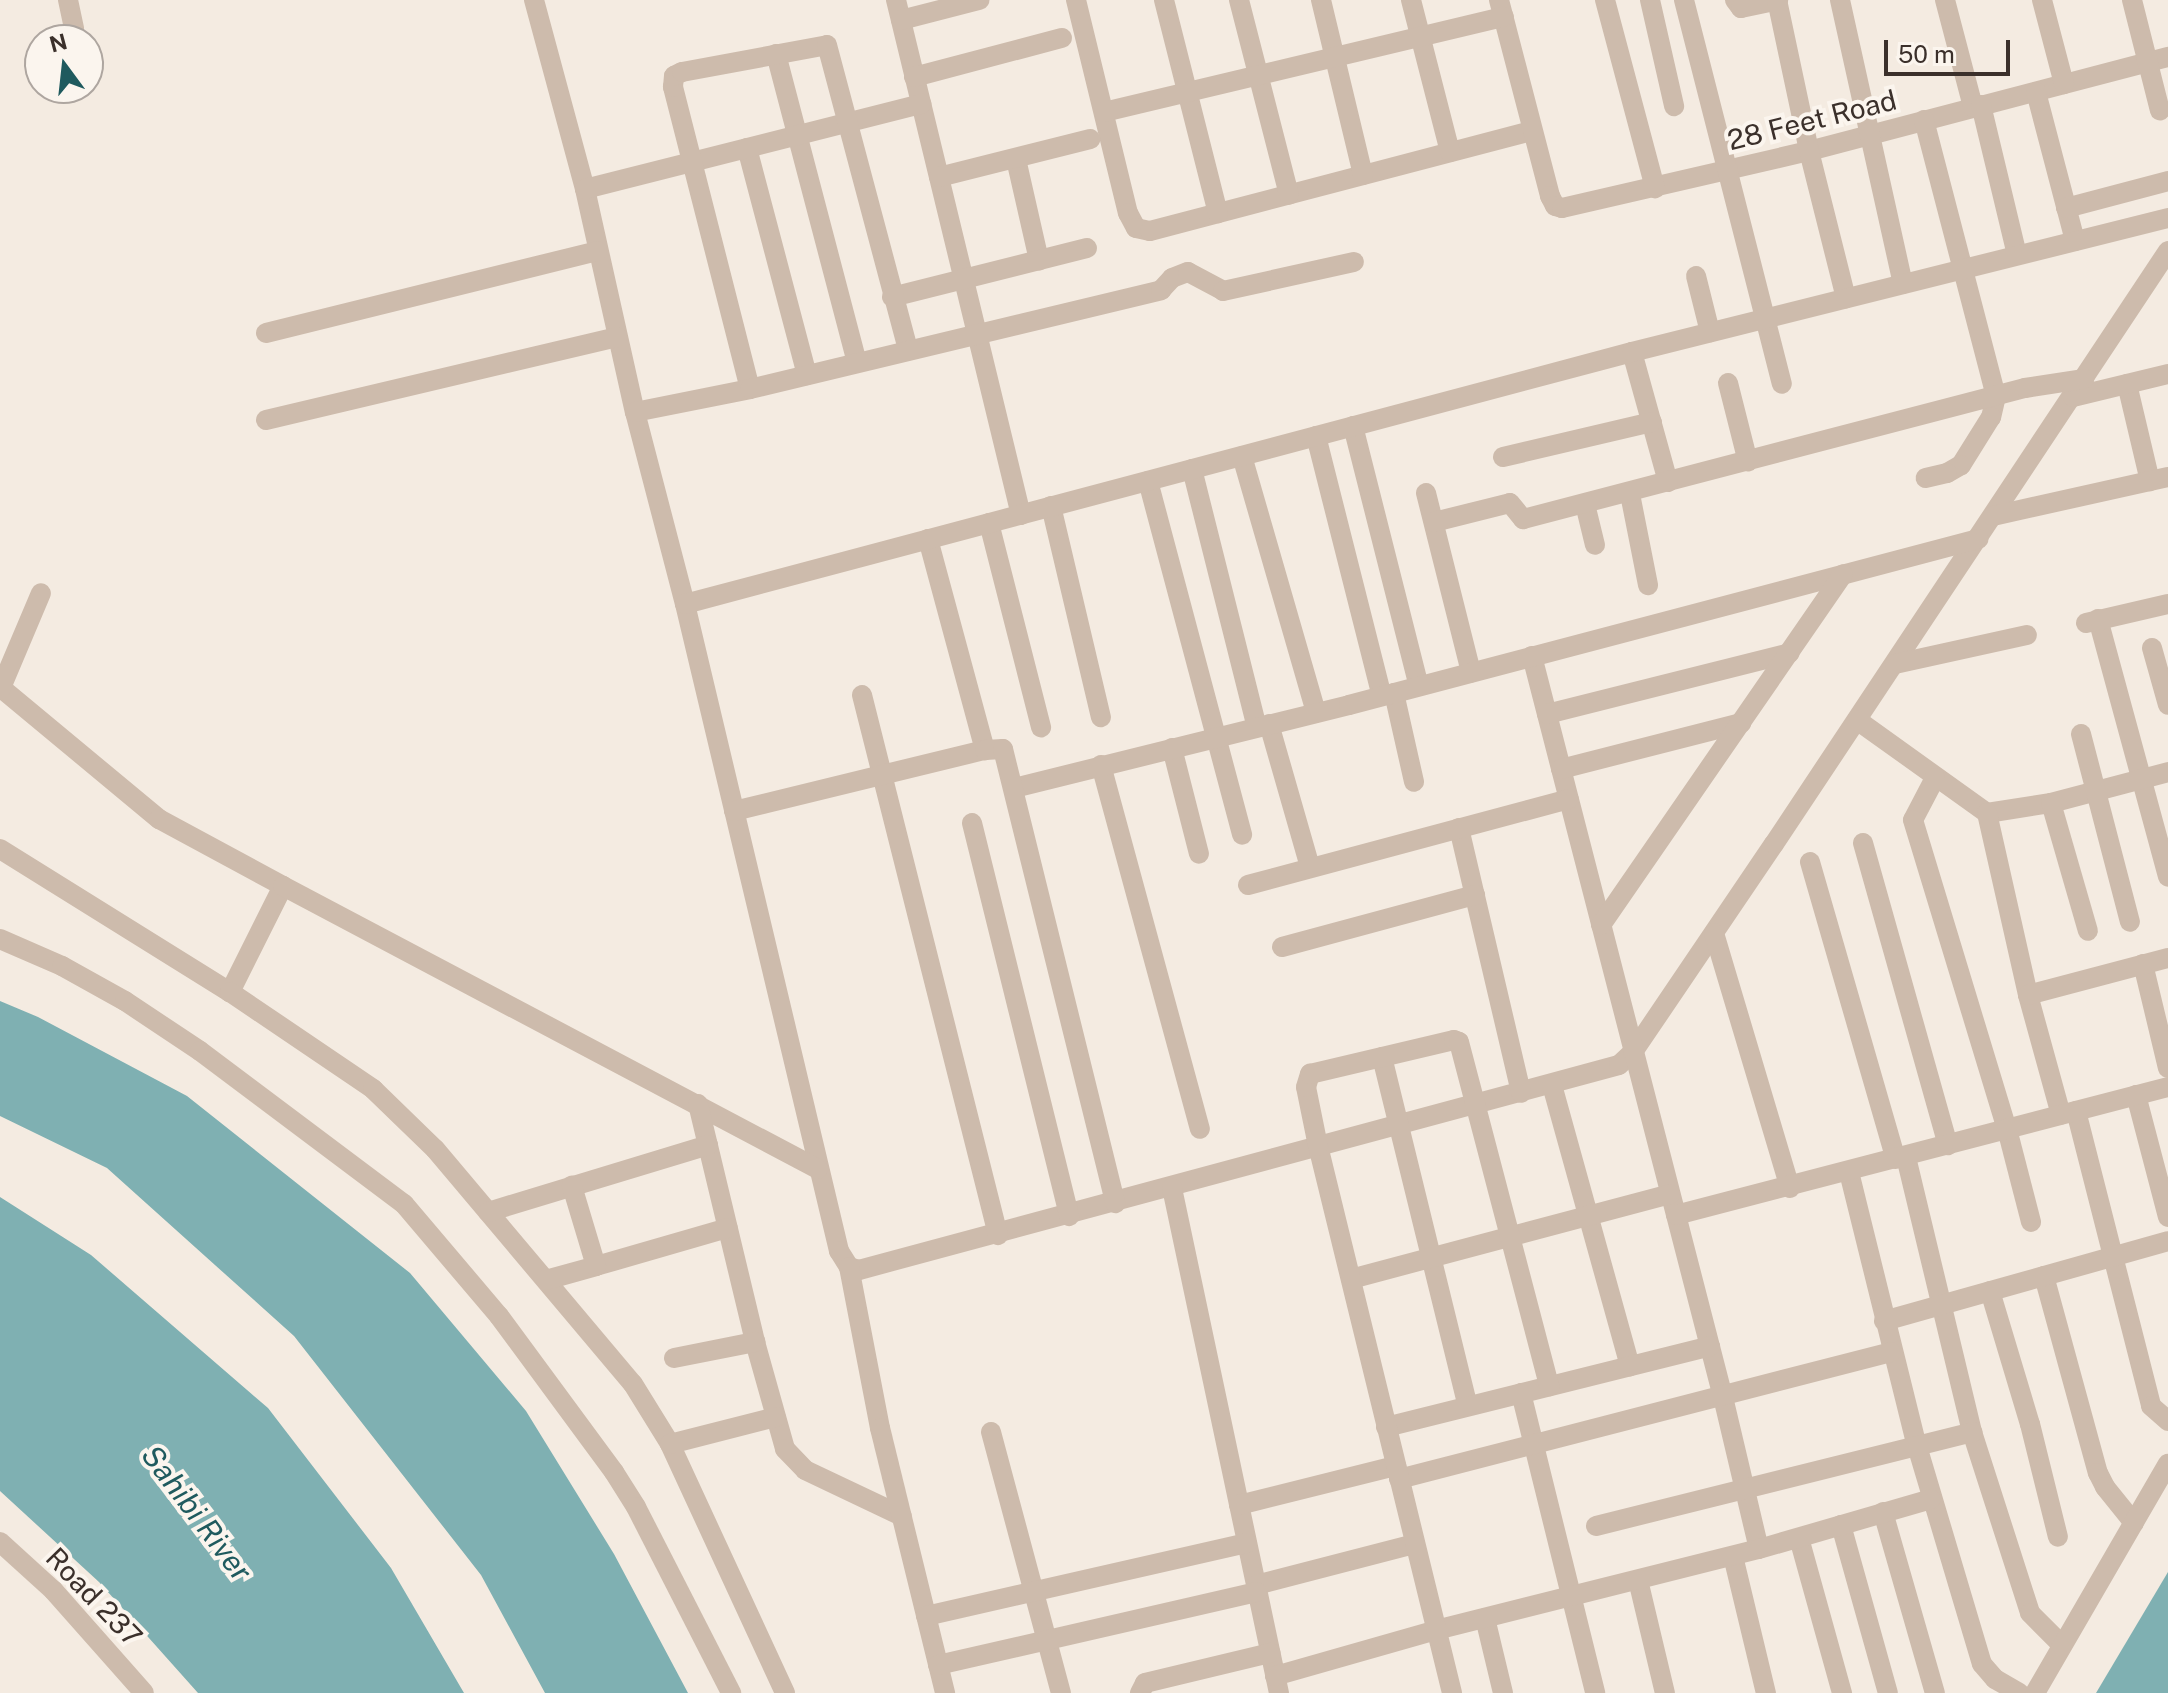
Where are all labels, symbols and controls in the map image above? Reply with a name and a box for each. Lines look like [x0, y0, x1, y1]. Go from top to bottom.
north arrow [24, 24, 104, 104]
scale bar [1888, 24, 2014, 74]
text: N [47, 28, 70, 58]
text: 50 m [1898, 40, 1955, 68]
street label: 28 Feet Road [1724, 83, 1900, 157]
water label: Sahibi River [134, 1438, 260, 1588]
street label: Road 237 [39, 1541, 149, 1653]

